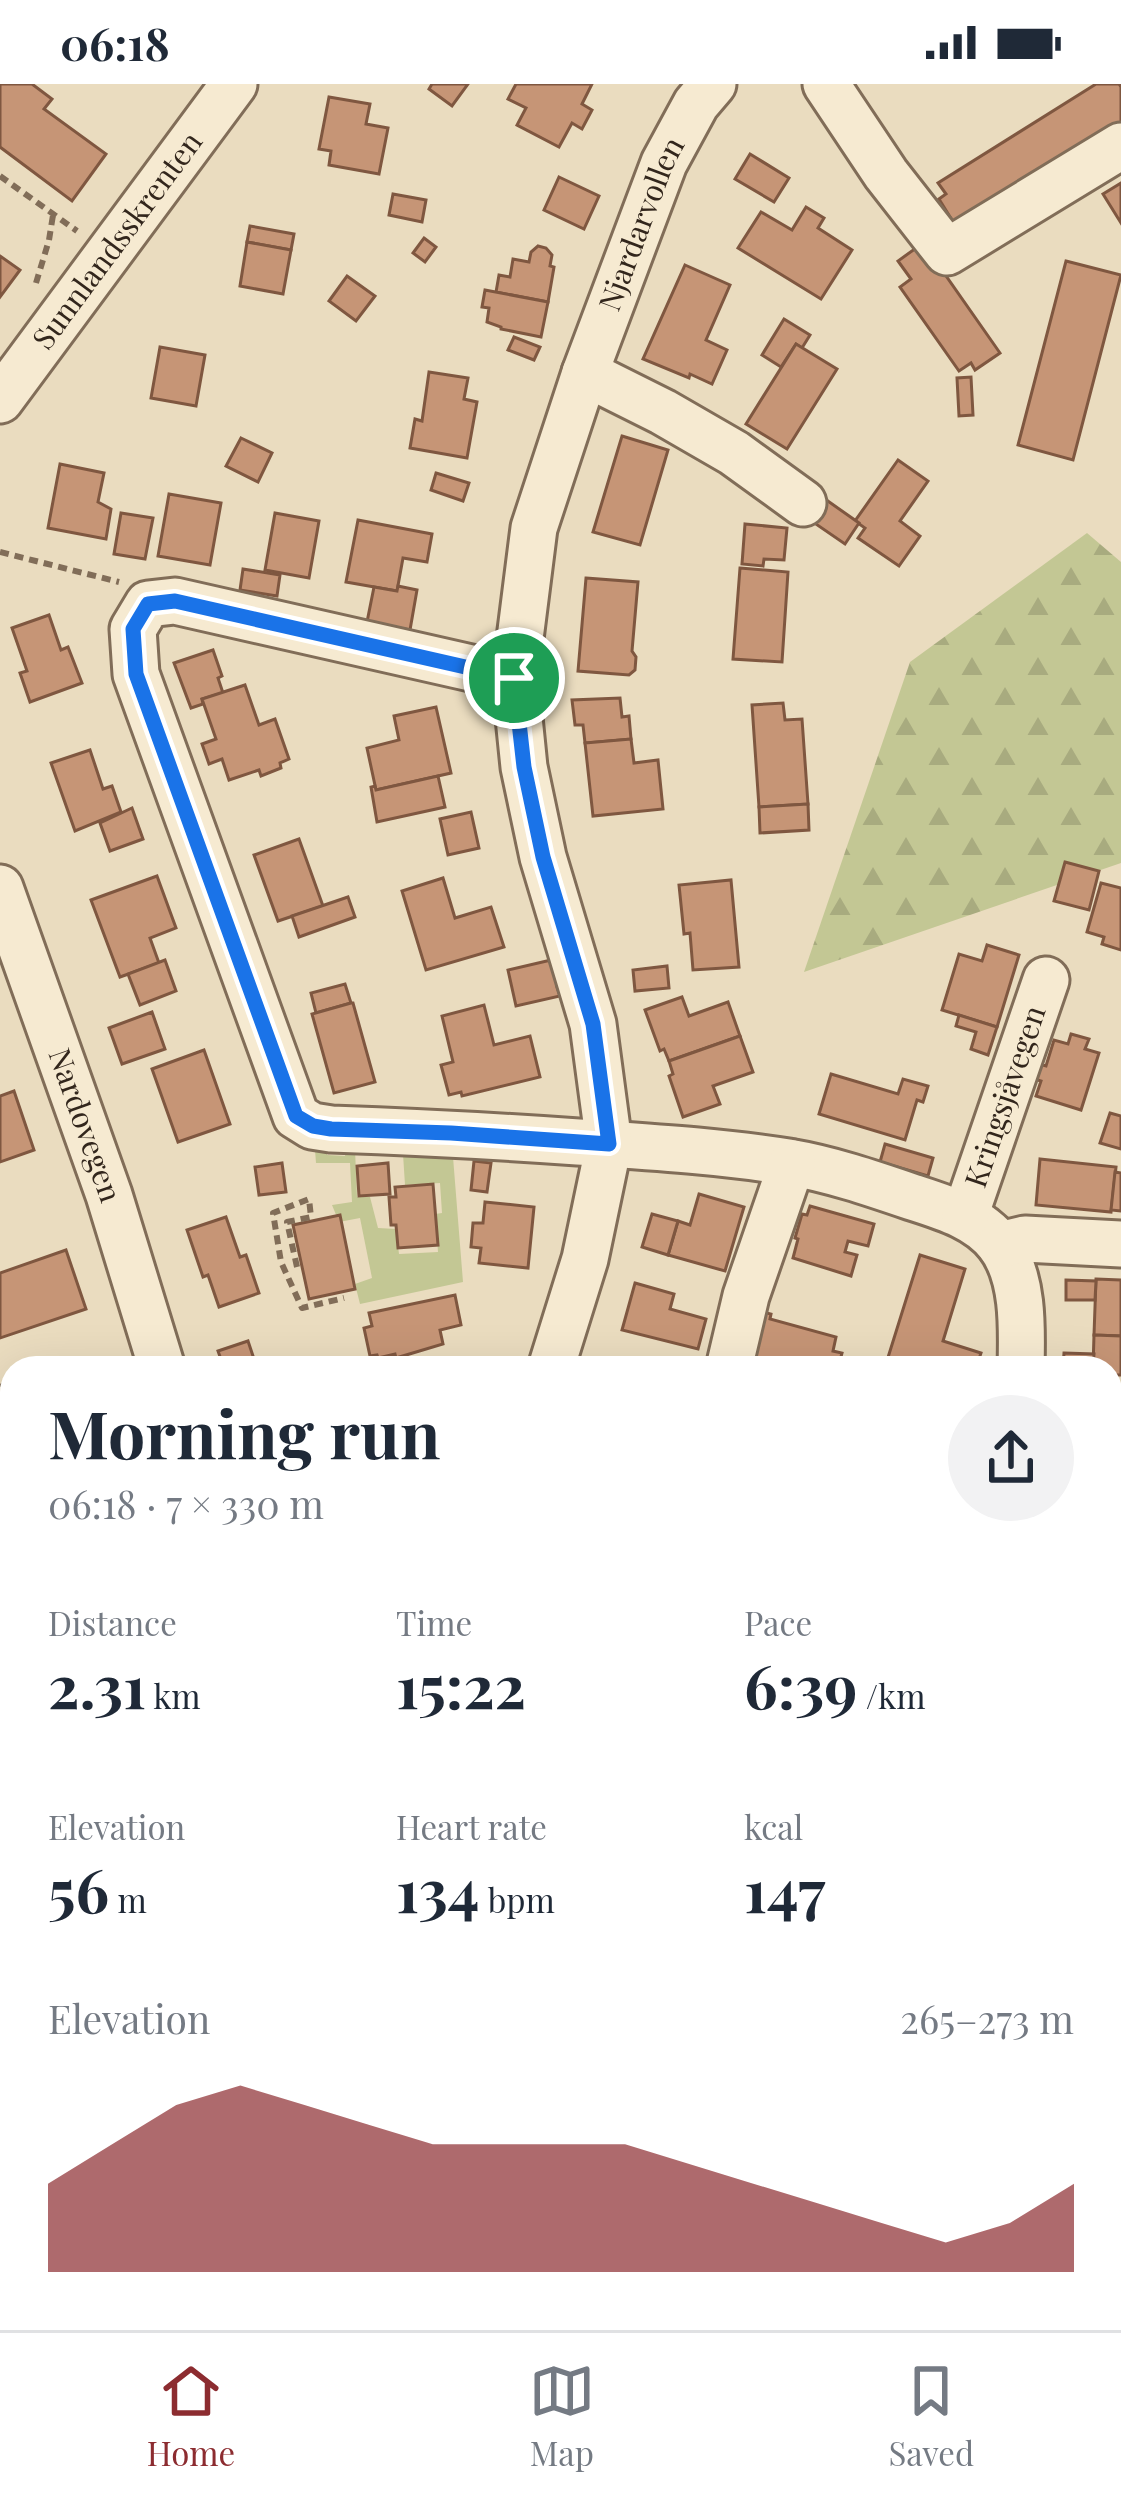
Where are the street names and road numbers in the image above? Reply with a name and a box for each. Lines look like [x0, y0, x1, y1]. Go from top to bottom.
street label: Sunnlandsskrenten [22, 123, 210, 357]
street label: Njardarvollen [588, 129, 692, 316]
street label: Kringsjåvegen [954, 1000, 1054, 1192]
street label: Nardovegen [41, 1043, 132, 1207]

